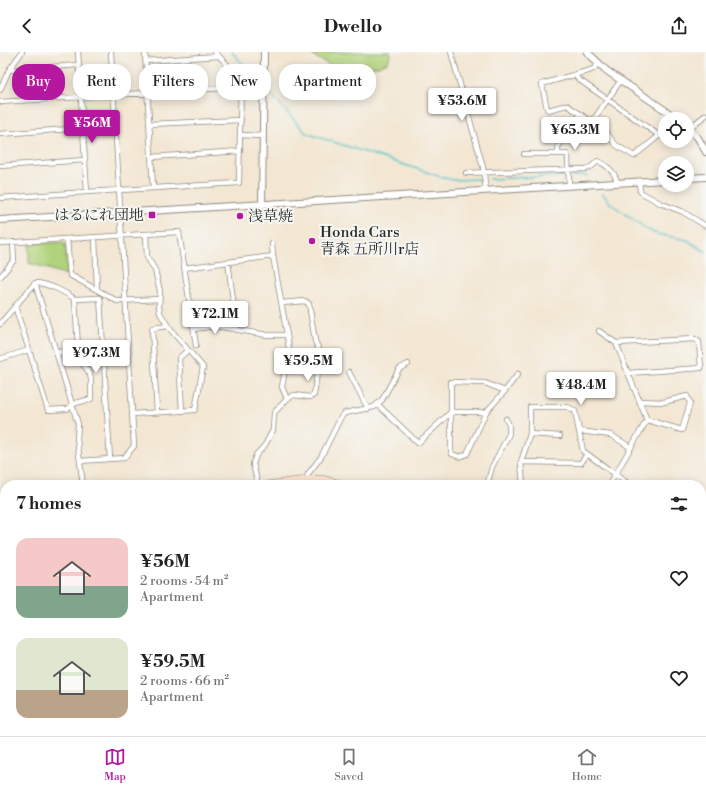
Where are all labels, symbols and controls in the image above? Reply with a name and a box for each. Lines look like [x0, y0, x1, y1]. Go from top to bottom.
icon: back [16, 15, 38, 37]
text: Dwello [324, 15, 382, 38]
icon: share [668, 15, 690, 37]
chip: Buy [12, 64, 65, 100]
chip: Rent [73, 64, 131, 100]
chip: Filters [139, 64, 208, 100]
chip: New [216, 64, 271, 100]
chip: Apartment [279, 64, 376, 100]
pin: ¥53.6M [429, 88, 495, 122]
text: ¥53.6M [437, 93, 487, 109]
pin: ¥56M [68, 110, 116, 144]
map controls [658, 112, 694, 192]
button: locate [658, 112, 694, 148]
text: ¥56M [73, 115, 111, 131]
pin: ¥65.3M [542, 117, 608, 151]
text: ¥65.3M [550, 122, 600, 138]
button: layers [658, 156, 694, 192]
place label: はるにれ団地 [54, 206, 144, 225]
place label: 浅草焼 [248, 207, 293, 226]
marker: はるにれ団地 [147, 210, 157, 220]
marker: 浅草焼 [235, 211, 245, 221]
place label: Honda Cars 青森 五所川r店 [320, 223, 420, 259]
marker: Honda Cars 青森 五所川r店 [307, 236, 317, 246]
pin: ¥72.1M [182, 301, 248, 335]
text: ¥72.1M [191, 306, 239, 322]
pin: ¥97.3M [63, 340, 129, 374]
text: ¥97.3M [72, 345, 120, 361]
pin: ¥59.5M [275, 348, 341, 382]
text: ¥59.5M [283, 353, 333, 369]
pin: ¥48.4M [548, 372, 614, 406]
text: ¥48.4M [555, 377, 607, 393]
text: 7 homes [16, 493, 81, 515]
icon: filters [668, 493, 690, 515]
text: ¥56M [140, 551, 190, 573]
icon: home [48, 554, 96, 602]
icon: heart [668, 567, 690, 589]
text: 2 rooms · 54 m² [140, 573, 229, 589]
text: Apartment [140, 589, 204, 605]
text: ¥59.5M [140, 651, 205, 673]
icon: home [48, 654, 96, 702]
icon: heart [668, 667, 690, 689]
text: 2 rooms · 66 m² [140, 673, 229, 689]
text: Apartment [140, 689, 204, 705]
tab: Map [104, 746, 126, 784]
tab: Saved [334, 746, 363, 784]
tab: Home [572, 746, 602, 784]

